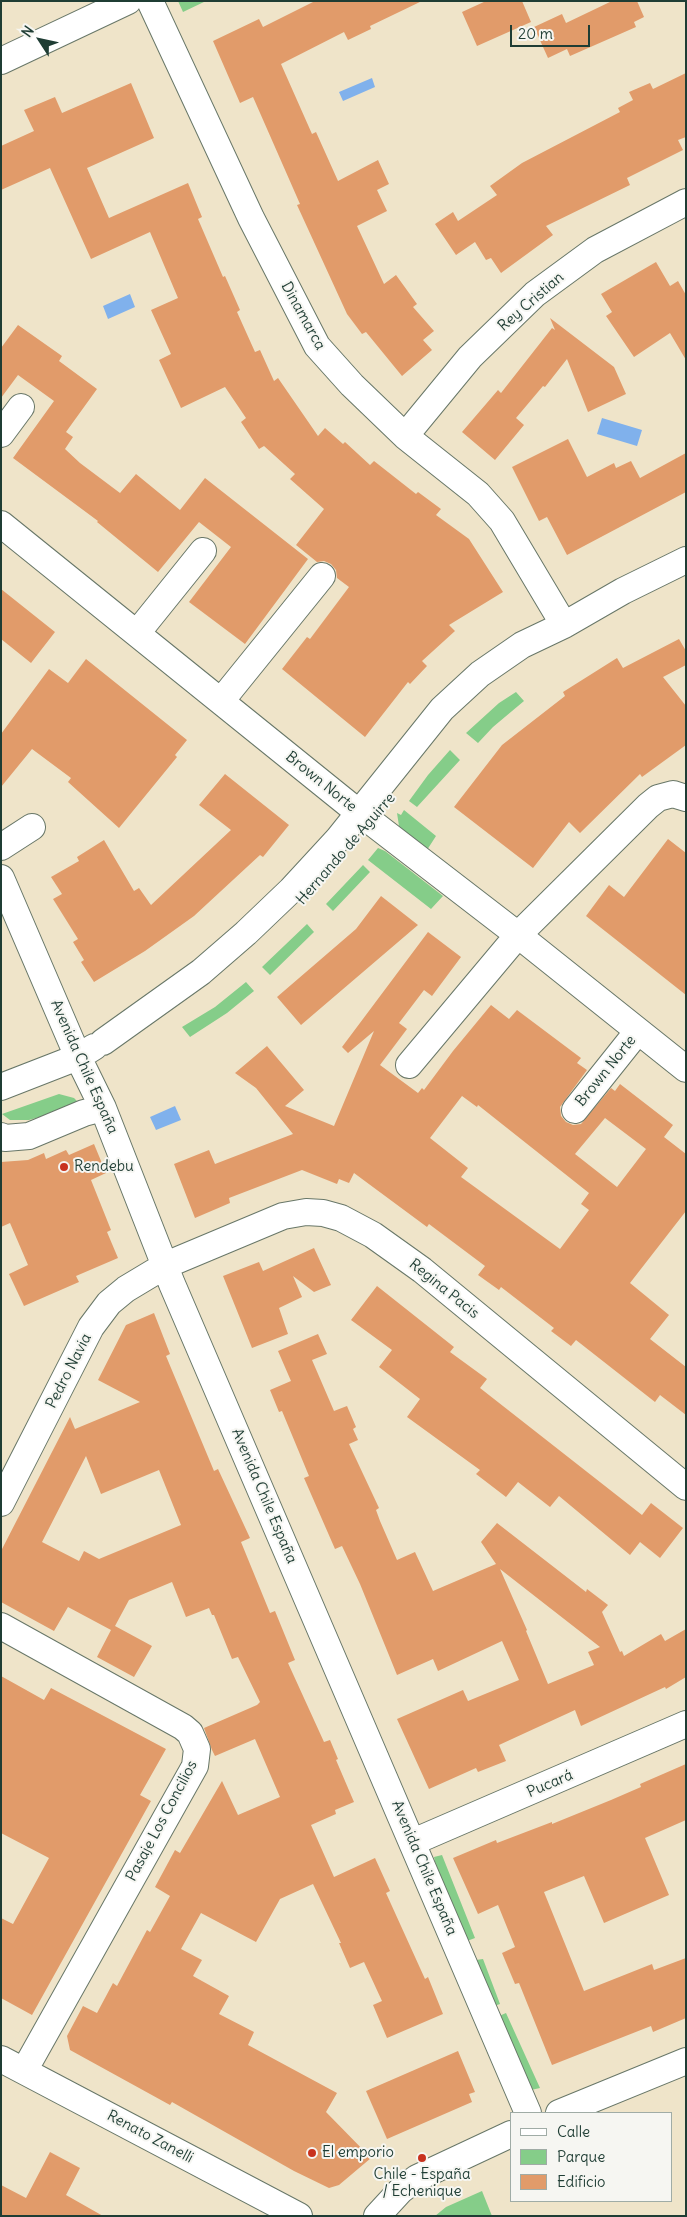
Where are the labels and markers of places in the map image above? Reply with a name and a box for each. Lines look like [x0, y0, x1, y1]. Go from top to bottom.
place label: Rendebu [74, 1158, 134, 1176]
marker: Rendebu [58, 1161, 70, 1173]
place label: El emporio [322, 2144, 394, 2162]
marker: El emporio [306, 2147, 318, 2159]
marker: Chile - España / Echenique [416, 2152, 428, 2164]
place label: Chile - España / Echenique [374, 2166, 470, 2201]

